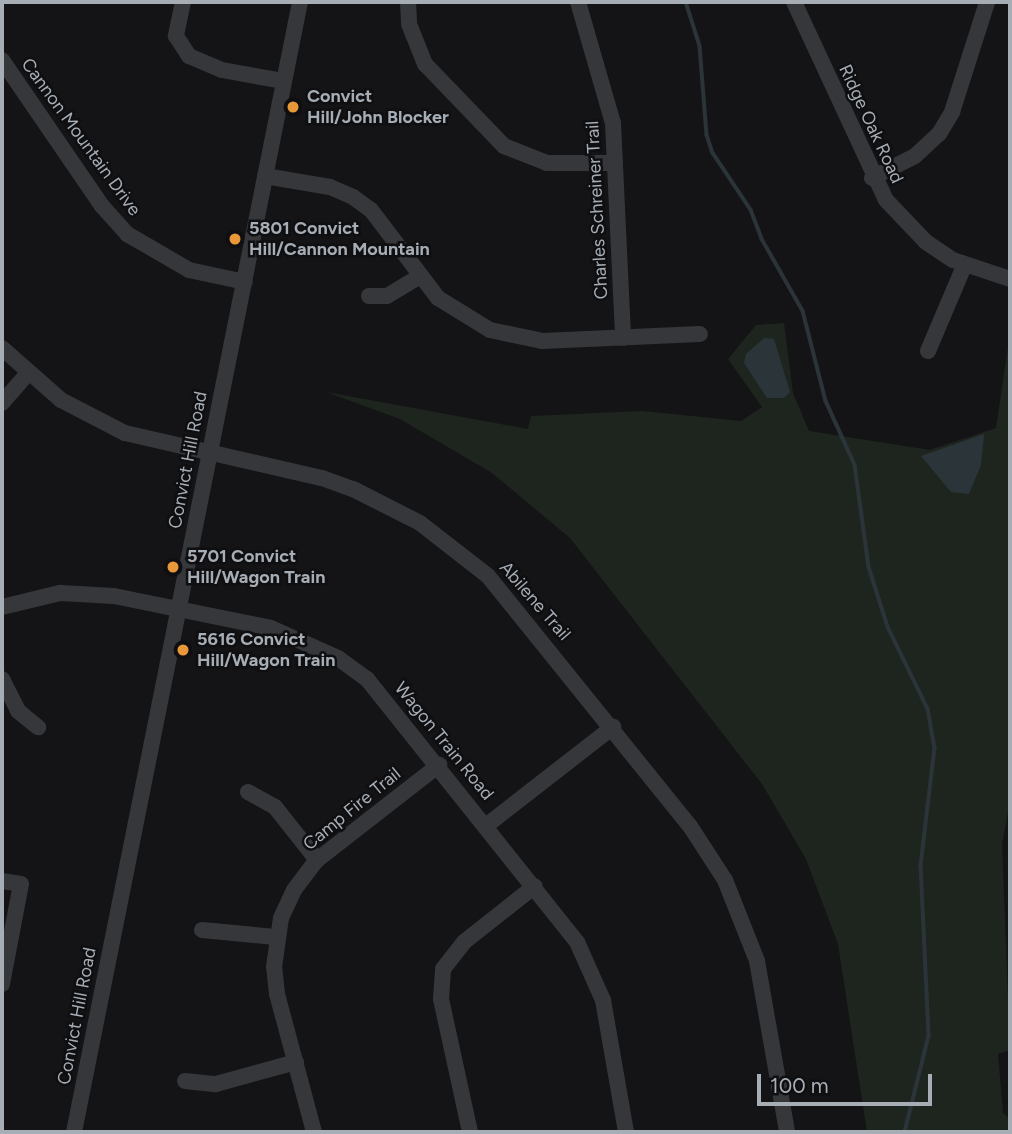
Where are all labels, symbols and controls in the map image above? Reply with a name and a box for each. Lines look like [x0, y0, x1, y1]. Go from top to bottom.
street label: Cannon Mountain Drive [17, 54, 145, 220]
street label: Ridge Oak Road [834, 61, 908, 187]
place label: Convict Hill/John Blocker [307, 86, 449, 128]
marker: Convict Hill/John Blocker [285, 99, 301, 115]
street label: Charles Schreiner Trail [582, 120, 612, 300]
place label: 5801 Convict Hill/Cannon Mountain [249, 218, 430, 260]
marker: 5801 Convict Hill/Cannon Mountain [227, 231, 243, 247]
street label: Convict Hill Road [164, 390, 212, 530]
place label: 5701 Convict Hill/Wagon Train [187, 546, 325, 588]
street label: Abilene Trail [495, 557, 575, 645]
marker: 5701 Convict Hill/Wagon Train [165, 559, 181, 575]
place label: 5616 Convict Hill/Wagon Train [197, 629, 335, 672]
marker: 5616 Convict Hill/Wagon Train [175, 642, 191, 658]
street label: Wagon Train Road [390, 678, 498, 804]
street label: Camp Fire Trail [299, 763, 405, 855]
street label: Convict Hill Road [53, 946, 101, 1086]
scale bar [760, 1060, 935, 1104]
text: 100 m [770, 1073, 829, 1098]

